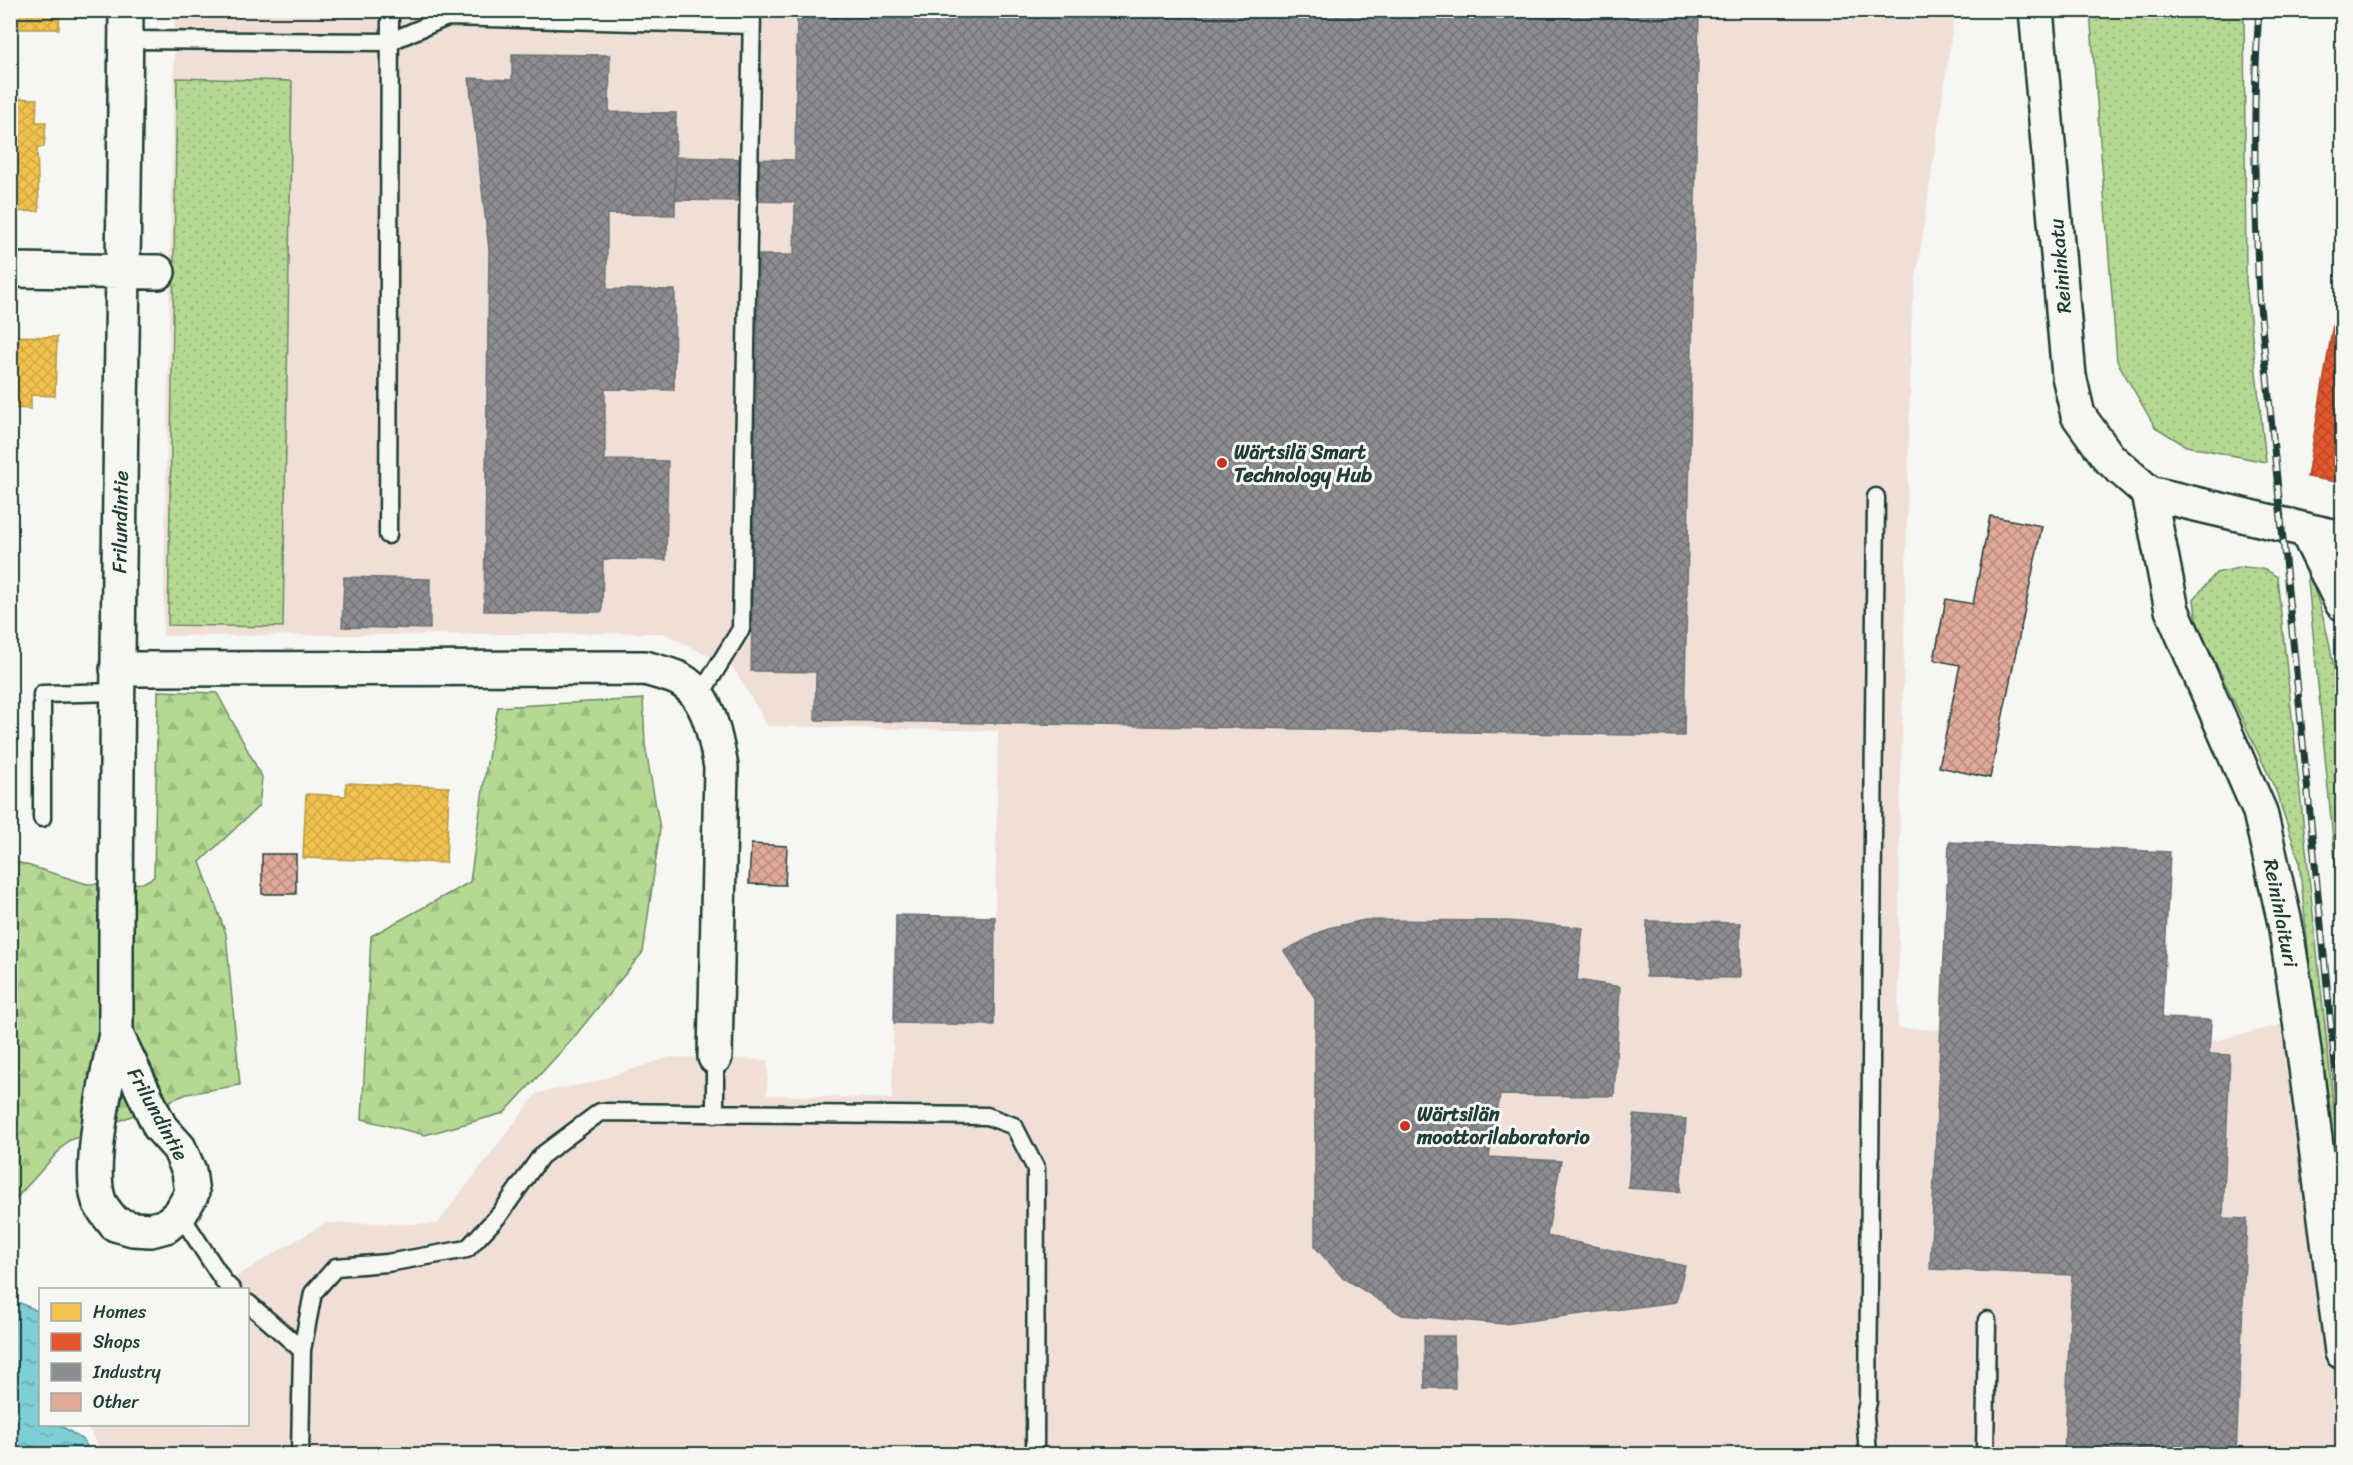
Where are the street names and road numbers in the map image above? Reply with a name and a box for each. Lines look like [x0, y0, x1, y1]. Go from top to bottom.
street label: Reininkatu [2039, 217, 2082, 315]
street label: Frilundintie [102, 470, 139, 574]
street label: Reininlaituri [2253, 856, 2308, 972]
street label: Frilundintie [117, 1061, 198, 1168]

